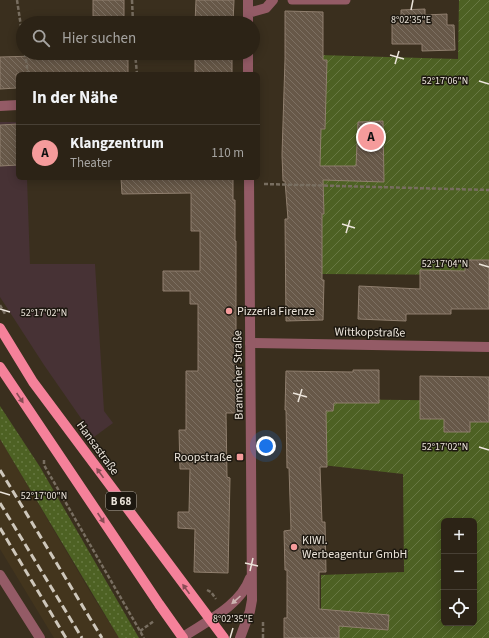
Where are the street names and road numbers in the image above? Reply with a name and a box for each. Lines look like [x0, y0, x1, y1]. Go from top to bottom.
street label: Wittkopstraße [334, 323, 406, 342]
street label: Bramscher Straße [229, 330, 248, 420]
street label: Hansastraße [72, 418, 123, 479]
road number: B 68 [106, 492, 136, 510]

